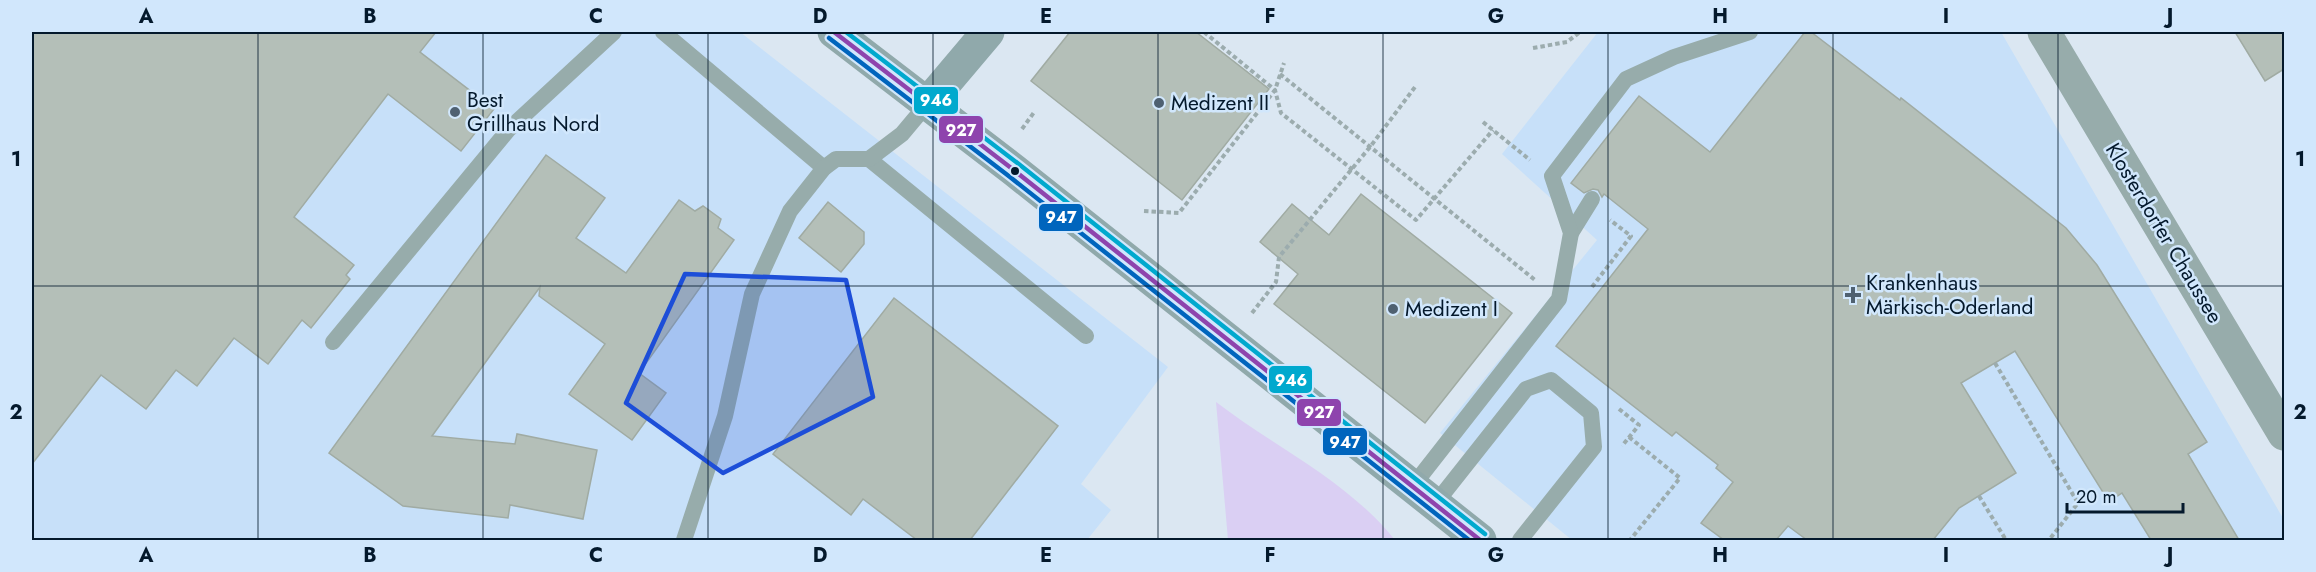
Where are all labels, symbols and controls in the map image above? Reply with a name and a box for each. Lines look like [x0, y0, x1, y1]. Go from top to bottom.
text: A [138, 2, 154, 31]
text: B [363, 2, 377, 31]
text: C [589, 2, 603, 31]
text: D [813, 2, 827, 31]
text: E [1040, 2, 1052, 31]
text: F [1264, 2, 1276, 31]
text: G [1488, 2, 1504, 31]
text: H [1712, 2, 1728, 31]
text: I [1943, 2, 1949, 31]
text: J [2163, 2, 2173, 31]
place label: Best Grillhaus Nord [467, 85, 599, 139]
line badge: 946 [913, 86, 959, 115]
place label: Medizent II [1171, 88, 1269, 118]
text: 946 [920, 89, 952, 112]
marker: Medizent II [1152, 96, 1166, 110]
marker: Best Grillhaus Nord [448, 105, 462, 119]
line badge: 927 [938, 115, 984, 144]
text: 927 [946, 119, 977, 142]
street label: Klosterdorfer Chaussee [2098, 137, 2230, 329]
text: 1 [11, 145, 21, 174]
text: 1 [2295, 145, 2305, 174]
unlabelled marker [1009, 165, 1021, 177]
line badge: 947 [1038, 203, 1084, 232]
text: 947 [1045, 206, 1077, 229]
place label: Krankenhaus Märkisch-Oderland [1866, 268, 2034, 322]
marker: Krankenhaus Märkisch-Oderland [1844, 286, 1862, 304]
place label: Medizent I [1405, 294, 1498, 324]
marker: Medizent I [1386, 302, 1400, 316]
line badge: 946 [1268, 365, 1313, 394]
text: 946 [1275, 369, 1307, 392]
text: 2 [9, 398, 23, 427]
line badge: 927 [1296, 398, 1342, 427]
text: 2 [2293, 398, 2307, 427]
text: 927 [1304, 401, 1335, 424]
line badge: 947 [1322, 427, 1368, 456]
text: 947 [1329, 431, 1361, 454]
scale bar [2067, 476, 2182, 514]
text: 20 m [2076, 484, 2116, 510]
text: A [138, 541, 154, 570]
text: B [363, 541, 377, 570]
text: C [589, 541, 603, 570]
text: D [813, 541, 827, 570]
text: E [1040, 541, 1052, 570]
text: F [1264, 541, 1276, 570]
text: G [1488, 541, 1504, 570]
text: H [1712, 541, 1728, 570]
text: I [1943, 541, 1949, 570]
text: J [2163, 541, 2173, 570]

